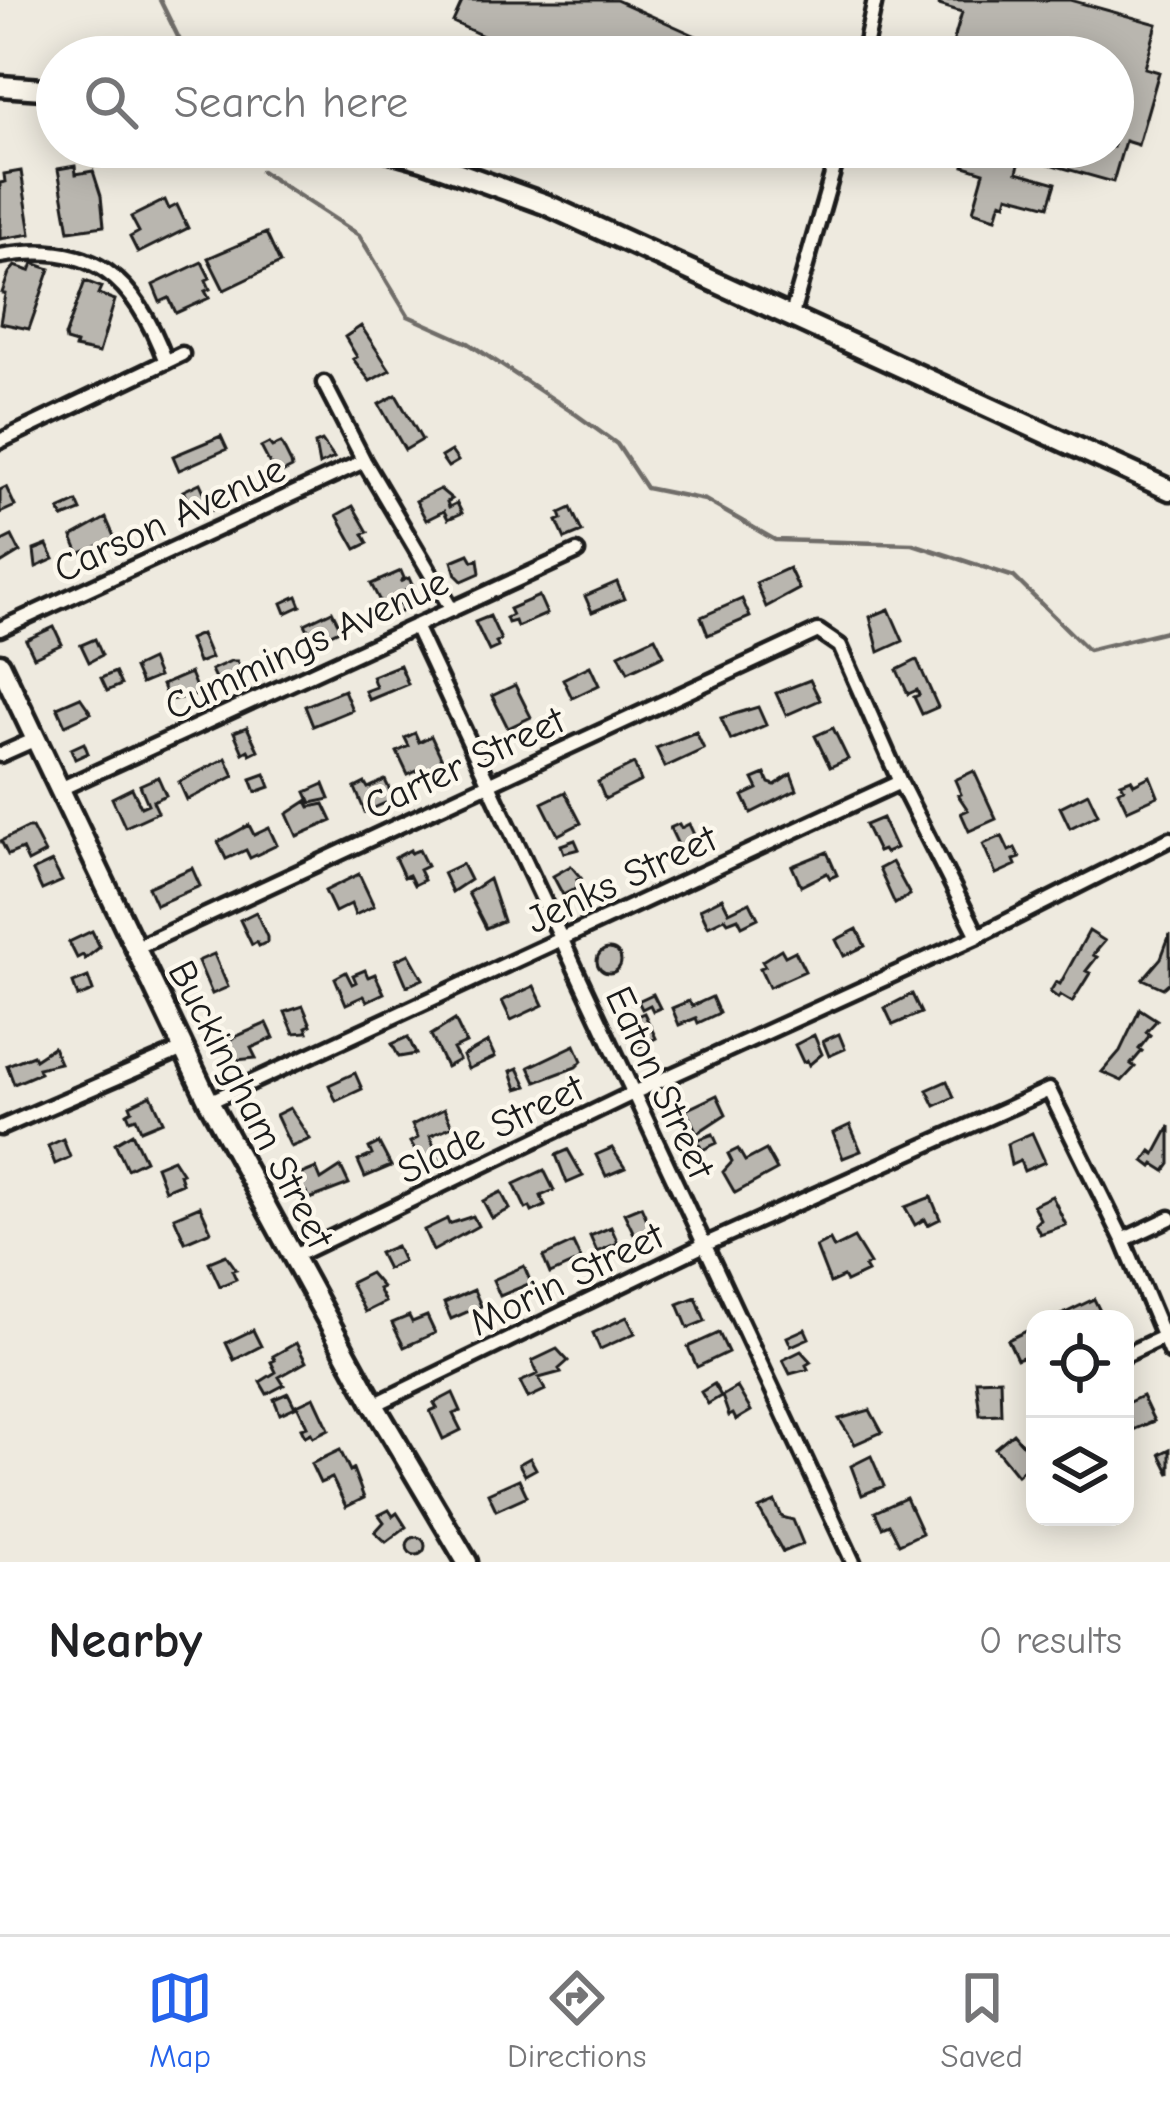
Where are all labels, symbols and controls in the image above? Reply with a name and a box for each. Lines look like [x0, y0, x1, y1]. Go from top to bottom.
search box [36, 36, 1134, 168]
icon: search [78, 69, 144, 135]
text: Search here [174, 76, 408, 128]
street label: Carson Avenue [47, 446, 292, 593]
street label: Cummings Avenue [158, 559, 455, 730]
street label: Carter Street [358, 697, 573, 829]
street label: Jenks Street [519, 815, 726, 943]
street label: Buckingham Street [159, 953, 343, 1258]
street label: Eaton Street [596, 980, 724, 1187]
street label: Slade Street [390, 1064, 593, 1194]
street label: Morin Street [462, 1212, 673, 1346]
map controls [1026, 1310, 1134, 1526]
button: locate [1026, 1310, 1134, 1418]
button: layers [1026, 1418, 1134, 1526]
text: Nearby [48, 1611, 202, 1670]
text: 0 results [979, 1618, 1122, 1663]
tab: Map [147, 1965, 213, 2075]
tab: Directions [507, 1965, 647, 2075]
tab: Saved [941, 1965, 1023, 2075]

